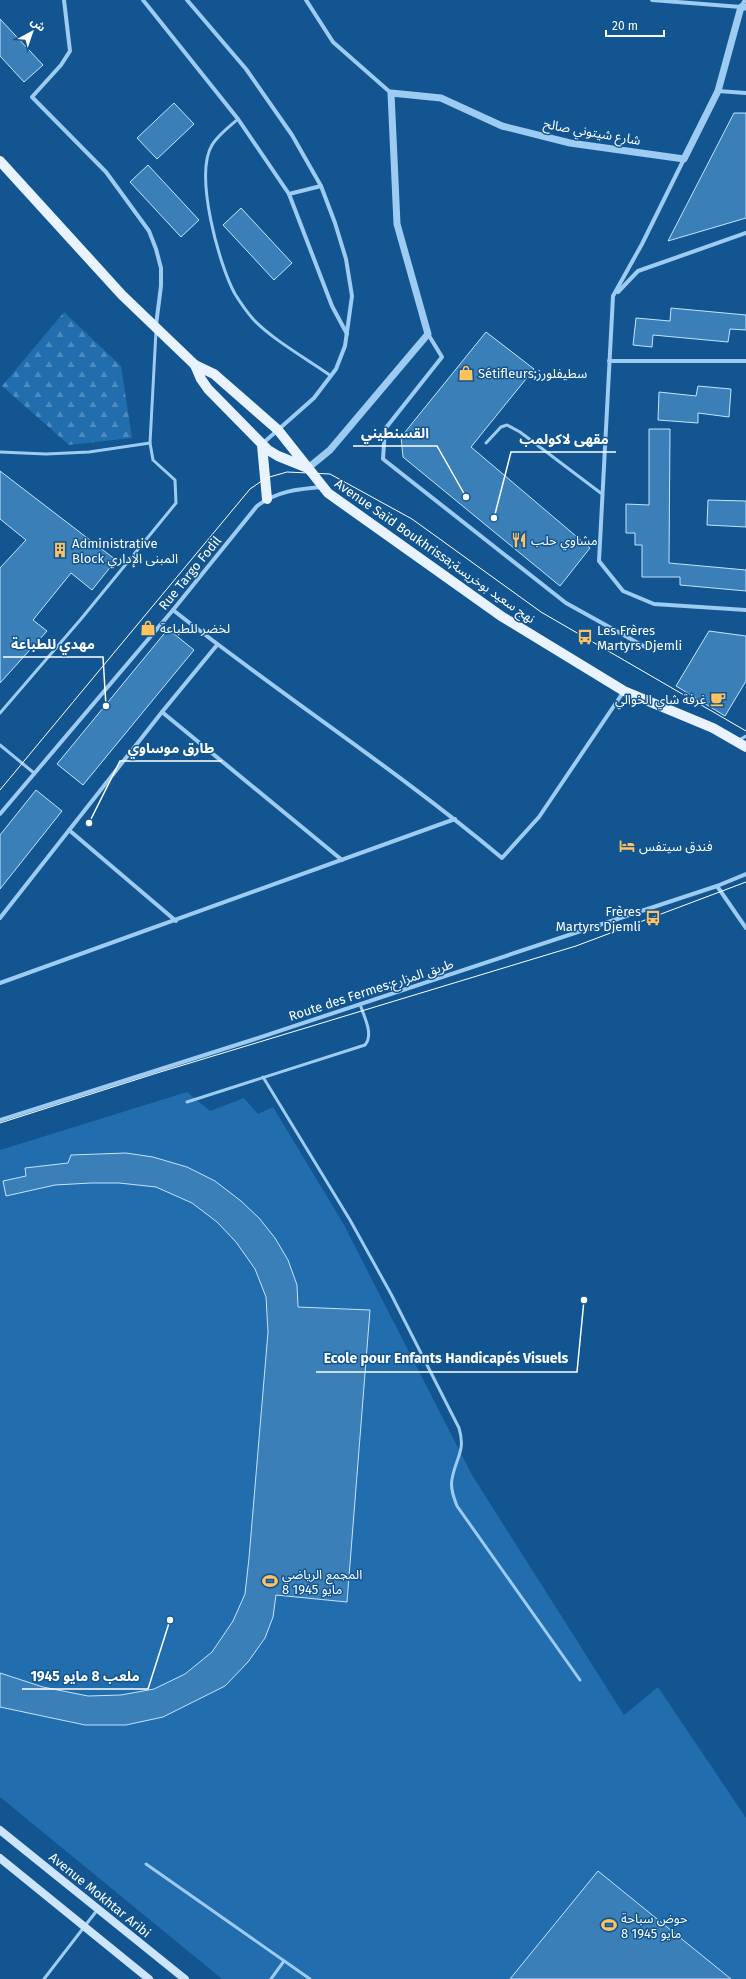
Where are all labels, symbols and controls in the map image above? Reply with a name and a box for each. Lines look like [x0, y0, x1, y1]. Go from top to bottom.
north arrow [12, 12, 52, 52]
scale bar [606, 12, 664, 38]
text: ش [28, 15, 48, 35]
text: 20 m [612, 19, 638, 33]
street label: شارع شيتوني صالح [542, 116, 642, 151]
shop icon: Sétifleurs;سطيفلورز [457, 364, 475, 382]
place label: Sétifleurs;سطيفلورز [478, 366, 587, 381]
callout: القسنطيني [353, 420, 437, 446]
text: القسنطيني [361, 425, 429, 444]
callout: مقهى لاكولمب [511, 426, 616, 452]
text: مقهى لاكولمب [519, 431, 609, 448]
street label: Avenue Saïd Boukhrissa;نهج سعيد بوخريسة [330, 476, 538, 629]
restaurant icon: مشاوي حلب [510, 531, 528, 549]
street label: Rue Targo Fodil [156, 533, 224, 613]
place label: مشاوي حلب [531, 533, 598, 551]
place label: Administrative Block المبنى الإداري [72, 536, 178, 569]
building icon: Administrative Block المبنى الإداري [51, 541, 69, 559]
shop icon: لخضر للطباعة [139, 619, 157, 637]
place label: لخضر للطباعة [160, 621, 230, 636]
place label: Les Frères Martyrs Djemli [597, 623, 682, 653]
bus stop icon: Les Frères Martyrs Djemli [576, 628, 594, 646]
callout: مهدي للطباعة [3, 631, 103, 657]
text: مهدي للطباعة [11, 636, 95, 655]
cafe icon: غرفة شاي الخوالي [709, 690, 727, 708]
place label: غرفة شاي الخوالي [615, 692, 706, 710]
callout: طارق موساوي [120, 735, 222, 761]
text: طارق موساوي [128, 740, 214, 759]
hotel icon: فندق سيتفس [618, 837, 636, 855]
place label: فندق سيتفس [639, 839, 713, 855]
place label: Frères Martyrs Djemli [556, 904, 641, 934]
bus stop icon: Frères Martyrs Djemli [644, 909, 662, 927]
street label: Route des Fermes;طريق المزارع [287, 956, 456, 1027]
callout: Ecole pour Enfants Handicapés Visuels [316, 1346, 577, 1372]
text: Ecole pour Enfants Handicapés Visuels [324, 1350, 569, 1367]
place label: المجمع الرياضي 8 مايو 1945 [282, 1567, 362, 1597]
sports icon: المجمع الرياضي 8 مايو 1945 [261, 1572, 279, 1590]
callout: ملعب 8 مايو 1945 [22, 1663, 148, 1689]
text: ملعب 8 مايو 1945 [30, 1668, 140, 1685]
street label: Avenue Mokhtar Aribi [46, 1849, 154, 1941]
place label: حوض سباحة 8 مايو 1945 [621, 1911, 688, 1941]
sports icon: حوض سباحة 8 مايو 1945 [600, 1916, 618, 1934]

